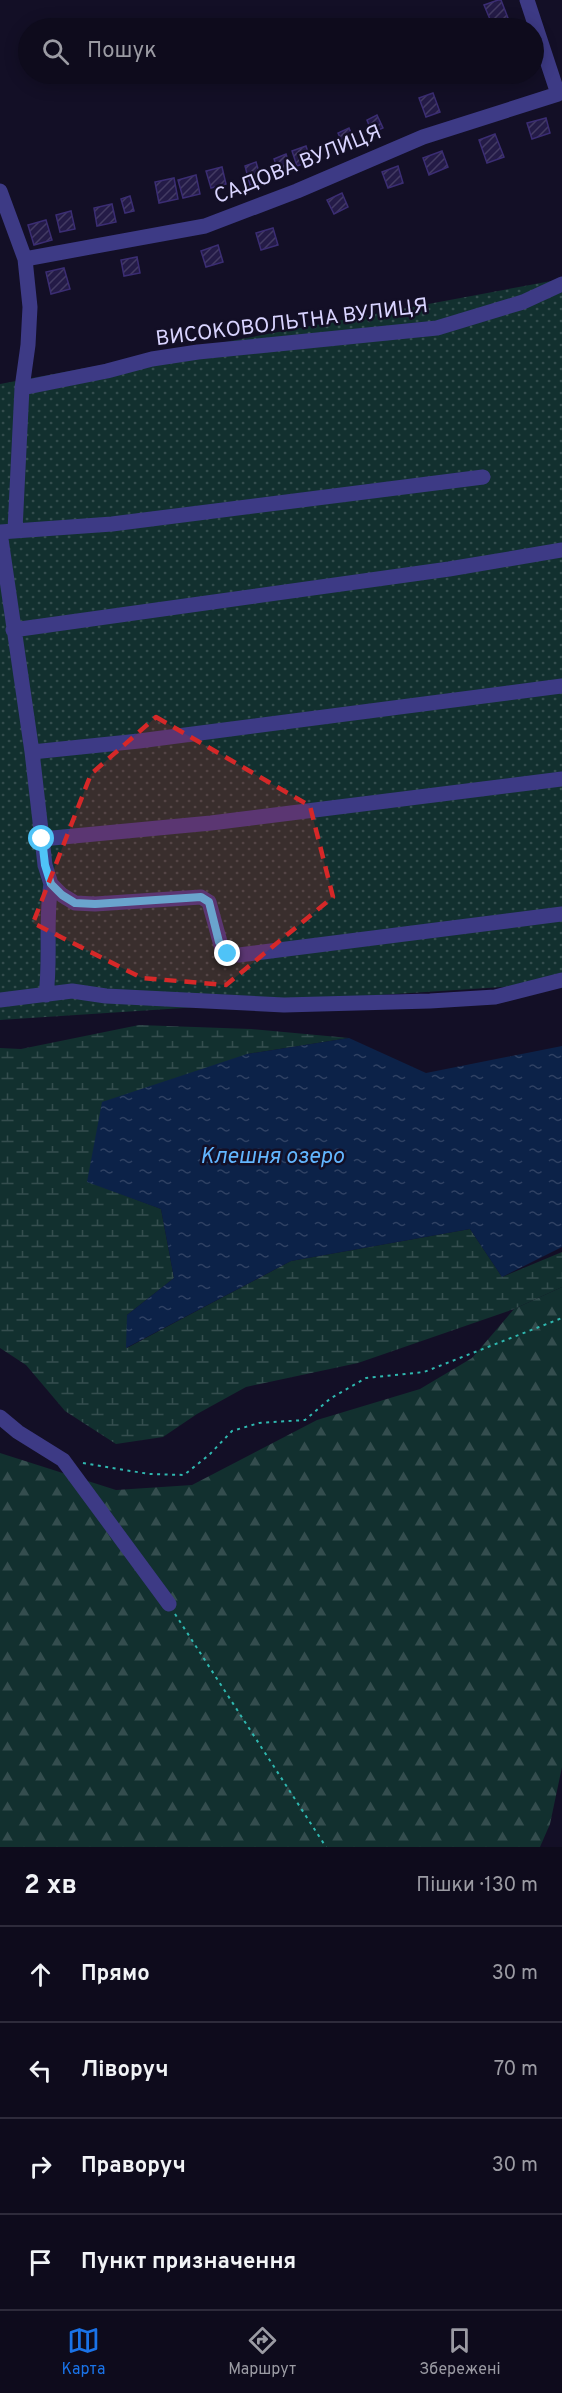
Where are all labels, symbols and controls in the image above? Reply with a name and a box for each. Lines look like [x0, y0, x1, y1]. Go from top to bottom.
search box [18, 18, 544, 84]
icon: search [39, 35, 72, 68]
text: Пошук [87, 38, 157, 65]
street label: САДОВА ВУЛИЦЯ [210, 119, 386, 211]
street label: ВИСОКОВОЛЬТНА ВУЛИЦЯ [154, 293, 430, 353]
route start [28, 825, 54, 851]
route end [214, 940, 240, 966]
water label: Клешня озеро [200, 1144, 344, 1171]
text: 2 хв [24, 1870, 77, 1903]
text: Пішки · 130 m [416, 1873, 538, 1899]
icon: ahead [24, 1958, 57, 1991]
text: Прямо [81, 1961, 150, 1988]
text: 30 m [492, 1961, 538, 1987]
icon: left [24, 2054, 57, 2087]
text: Ліворуч [81, 2057, 169, 2084]
text: 70 m [494, 2057, 538, 2083]
icon: right [24, 2150, 57, 2183]
text: Праворуч [81, 2153, 186, 2180]
text: 30 m [492, 2153, 538, 2179]
icon: arrive [24, 2246, 57, 2279]
text: Пункт призначення [81, 2249, 296, 2276]
tab: Карта [61, 2324, 105, 2380]
tab: Маршрут [228, 2324, 296, 2380]
tab: Збережені [419, 2324, 501, 2380]

